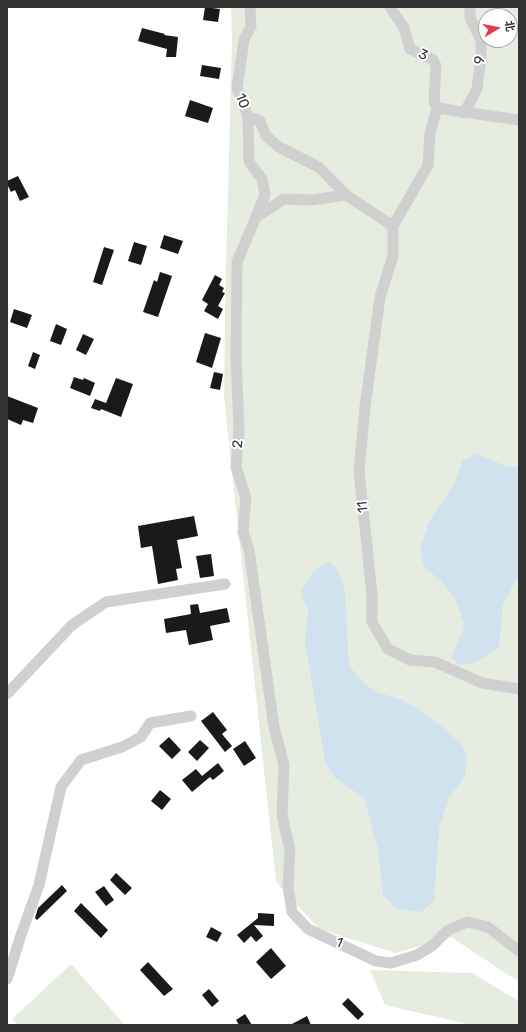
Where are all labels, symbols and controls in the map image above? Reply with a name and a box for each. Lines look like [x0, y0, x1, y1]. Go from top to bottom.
north arrow [478, 8, 518, 48]
text: 北 [502, 19, 517, 33]
street label: 3 [416, 46, 430, 64]
street label: 9 [471, 55, 489, 65]
street label: 10 [231, 91, 253, 111]
street label: 2 [229, 439, 247, 449]
street label: 11 [354, 500, 372, 514]
street label: 1 [333, 934, 345, 952]

